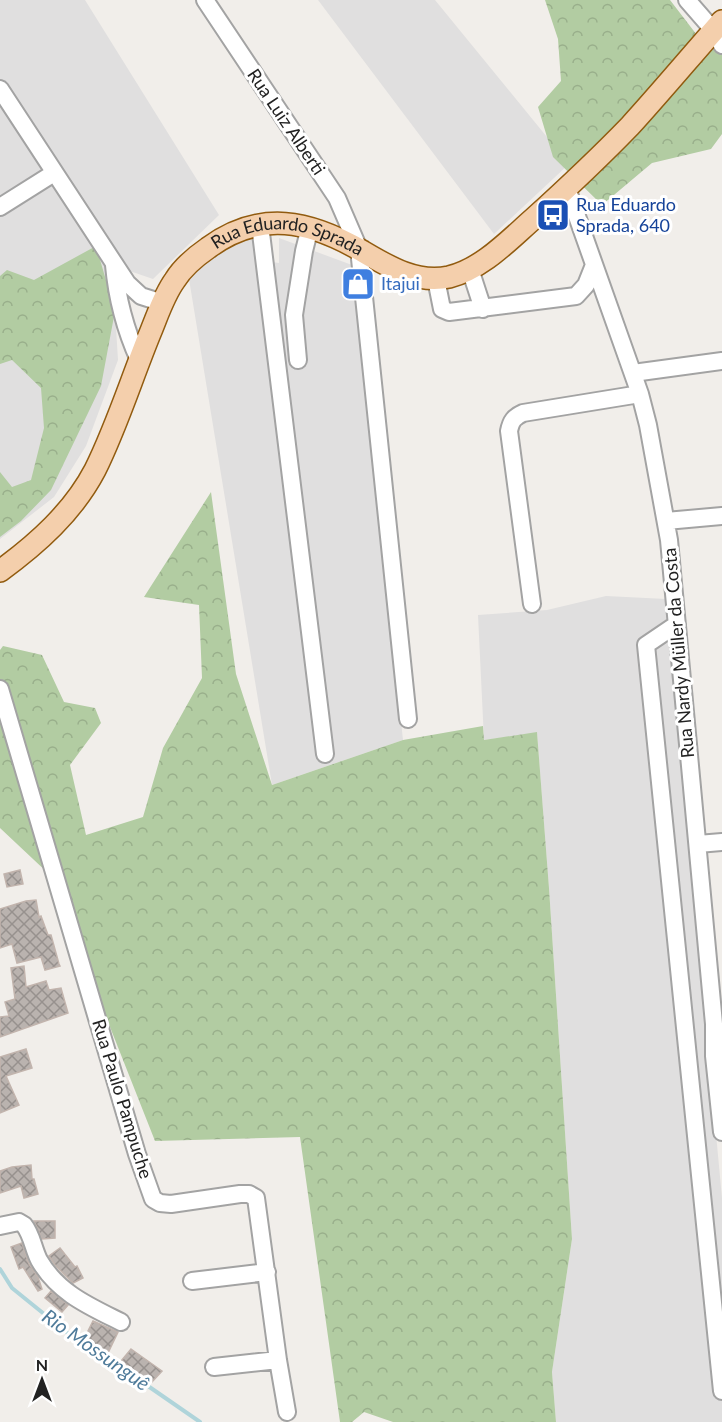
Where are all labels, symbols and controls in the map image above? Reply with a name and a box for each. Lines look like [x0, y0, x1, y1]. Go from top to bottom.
street label: Rua Luiz Alberti [243, 64, 330, 179]
place label: Rua Eduardo Sprada, 640 [576, 193, 676, 236]
bus stop icon: Rua Eduardo Sprada, 640 [535, 197, 571, 233]
text: Rua Eduardo Sprada [206, 211, 368, 260]
street label: Rua Eduardo Sprada [207, 238, 367, 266]
shop icon: Itajui [340, 266, 376, 302]
place label: Itajui [381, 272, 420, 294]
street label: Rua Nardy Müller da Costa [658, 547, 698, 759]
street label: Rua Paulo Pampuche [88, 1016, 158, 1181]
water label: Rio Mossunguê [38, 1303, 155, 1395]
north arrow [12, 1350, 72, 1410]
text: N [36, 1355, 48, 1374]

